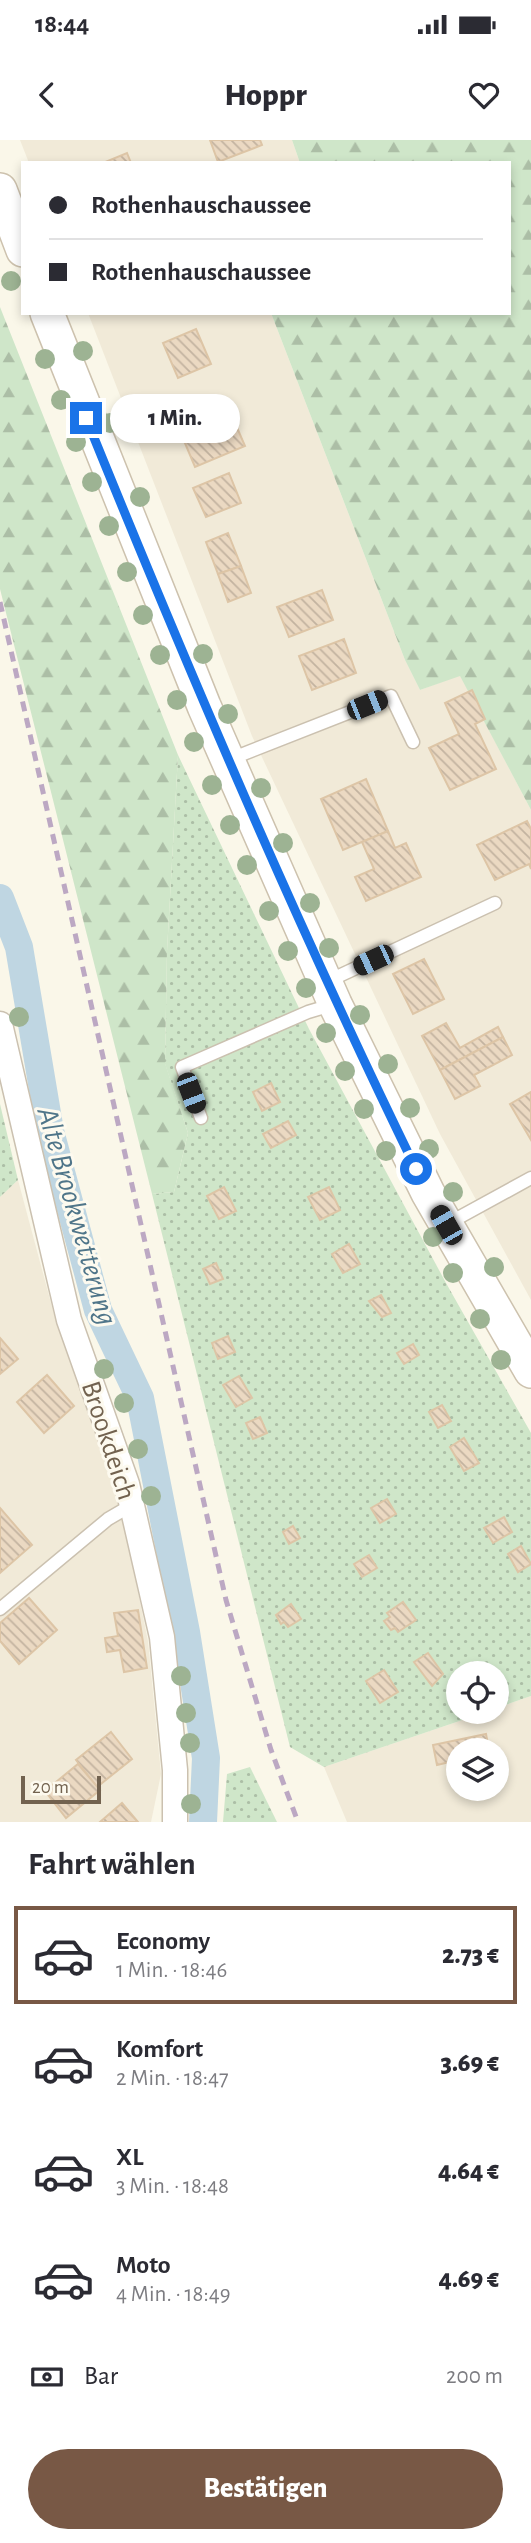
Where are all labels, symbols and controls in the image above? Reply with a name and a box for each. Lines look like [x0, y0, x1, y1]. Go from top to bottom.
text: 18:44 [35, 11, 89, 37]
icon: back [28, 76, 66, 114]
icon: heart [465, 76, 503, 114]
text: Hoppr [224, 79, 307, 111]
text: Rothenhauschaussee [91, 192, 311, 218]
text: Rothenhauschaussee [91, 259, 311, 285]
callout: 1 Min. [110, 394, 240, 442]
route end [70, 402, 102, 434]
text: 1 Min. [148, 407, 202, 430]
car [344, 687, 391, 723]
car [350, 942, 397, 978]
car [174, 1070, 209, 1116]
water label: Alte Brookwetterung [31, 1103, 123, 1329]
route start [400, 1153, 432, 1185]
car [427, 1202, 466, 1248]
street label: Brookdeich [76, 1378, 140, 1503]
map controls [446, 1661, 509, 1801]
button: locate [446, 1661, 509, 1724]
button: layers [446, 1738, 509, 1801]
scale bar [21, 1773, 102, 1805]
text: 20 m [32, 1778, 69, 1797]
text: Fahrt wählen [28, 1848, 196, 1880]
icon: car [32, 1924, 95, 1987]
text: Economy [116, 1928, 210, 1954]
text: 2.73 € [442, 1942, 499, 1968]
text: 1 Min. · 18:46 [116, 1959, 227, 1982]
icon: car [32, 2032, 95, 2095]
text: Komfort [116, 2036, 203, 2062]
text: 3.69 € [440, 2050, 499, 2076]
text: 2 Min. · 18:47 [116, 2067, 229, 2090]
icon: car [32, 2140, 95, 2203]
text: XL [116, 2144, 143, 2170]
text: 4.64 € [438, 2158, 499, 2184]
text: 3 Min. · 18:48 [116, 2175, 229, 2198]
icon: car [32, 2248, 95, 2311]
text: Moto [116, 2252, 171, 2278]
text: 4.69 € [439, 2266, 499, 2292]
text: 4 Min. · 18:49 [116, 2283, 231, 2306]
icon: cash [28, 2358, 66, 2396]
text: Bar [84, 2363, 118, 2389]
text: 200 m [446, 2365, 503, 2388]
button: Bestätigen [28, 2449, 503, 2529]

